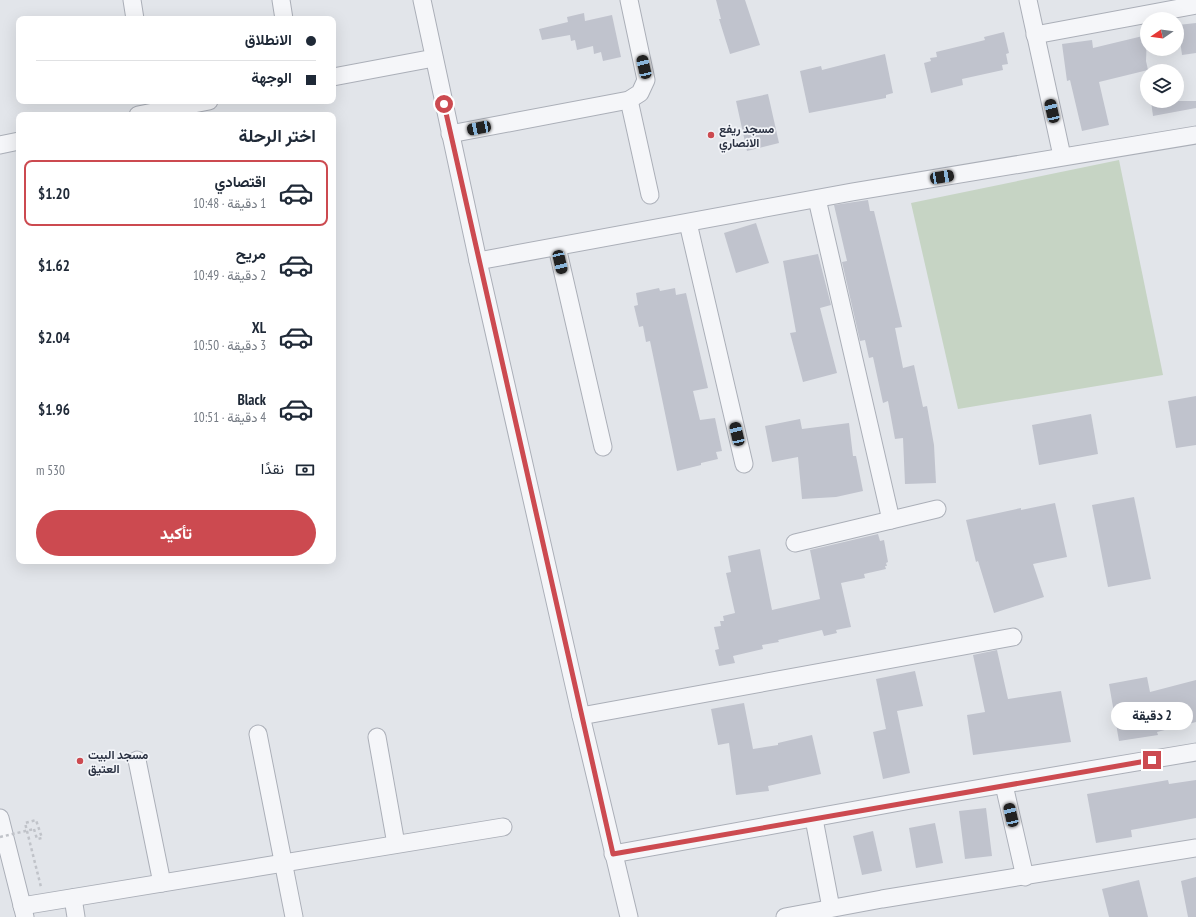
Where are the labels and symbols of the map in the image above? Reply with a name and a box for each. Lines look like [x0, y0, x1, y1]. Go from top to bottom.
north arrow [1140, 12, 1184, 56]
car [635, 54, 653, 80]
route start [435, 95, 453, 113]
car [1043, 98, 1061, 124]
car [466, 120, 492, 136]
place label: مسجد ريفع الانصاري [719, 121, 775, 153]
marker: مسجد ريفع الانصاري [706, 130, 716, 140]
car [929, 169, 955, 185]
car [551, 249, 569, 275]
car [728, 421, 746, 447]
callout: 2 دقيقة [1111, 702, 1193, 730]
place label: مسجد البيت العتيق [88, 747, 149, 776]
route end [1143, 751, 1161, 769]
marker: مسجد البيت العتيق [75, 756, 85, 766]
car [1002, 802, 1020, 828]

